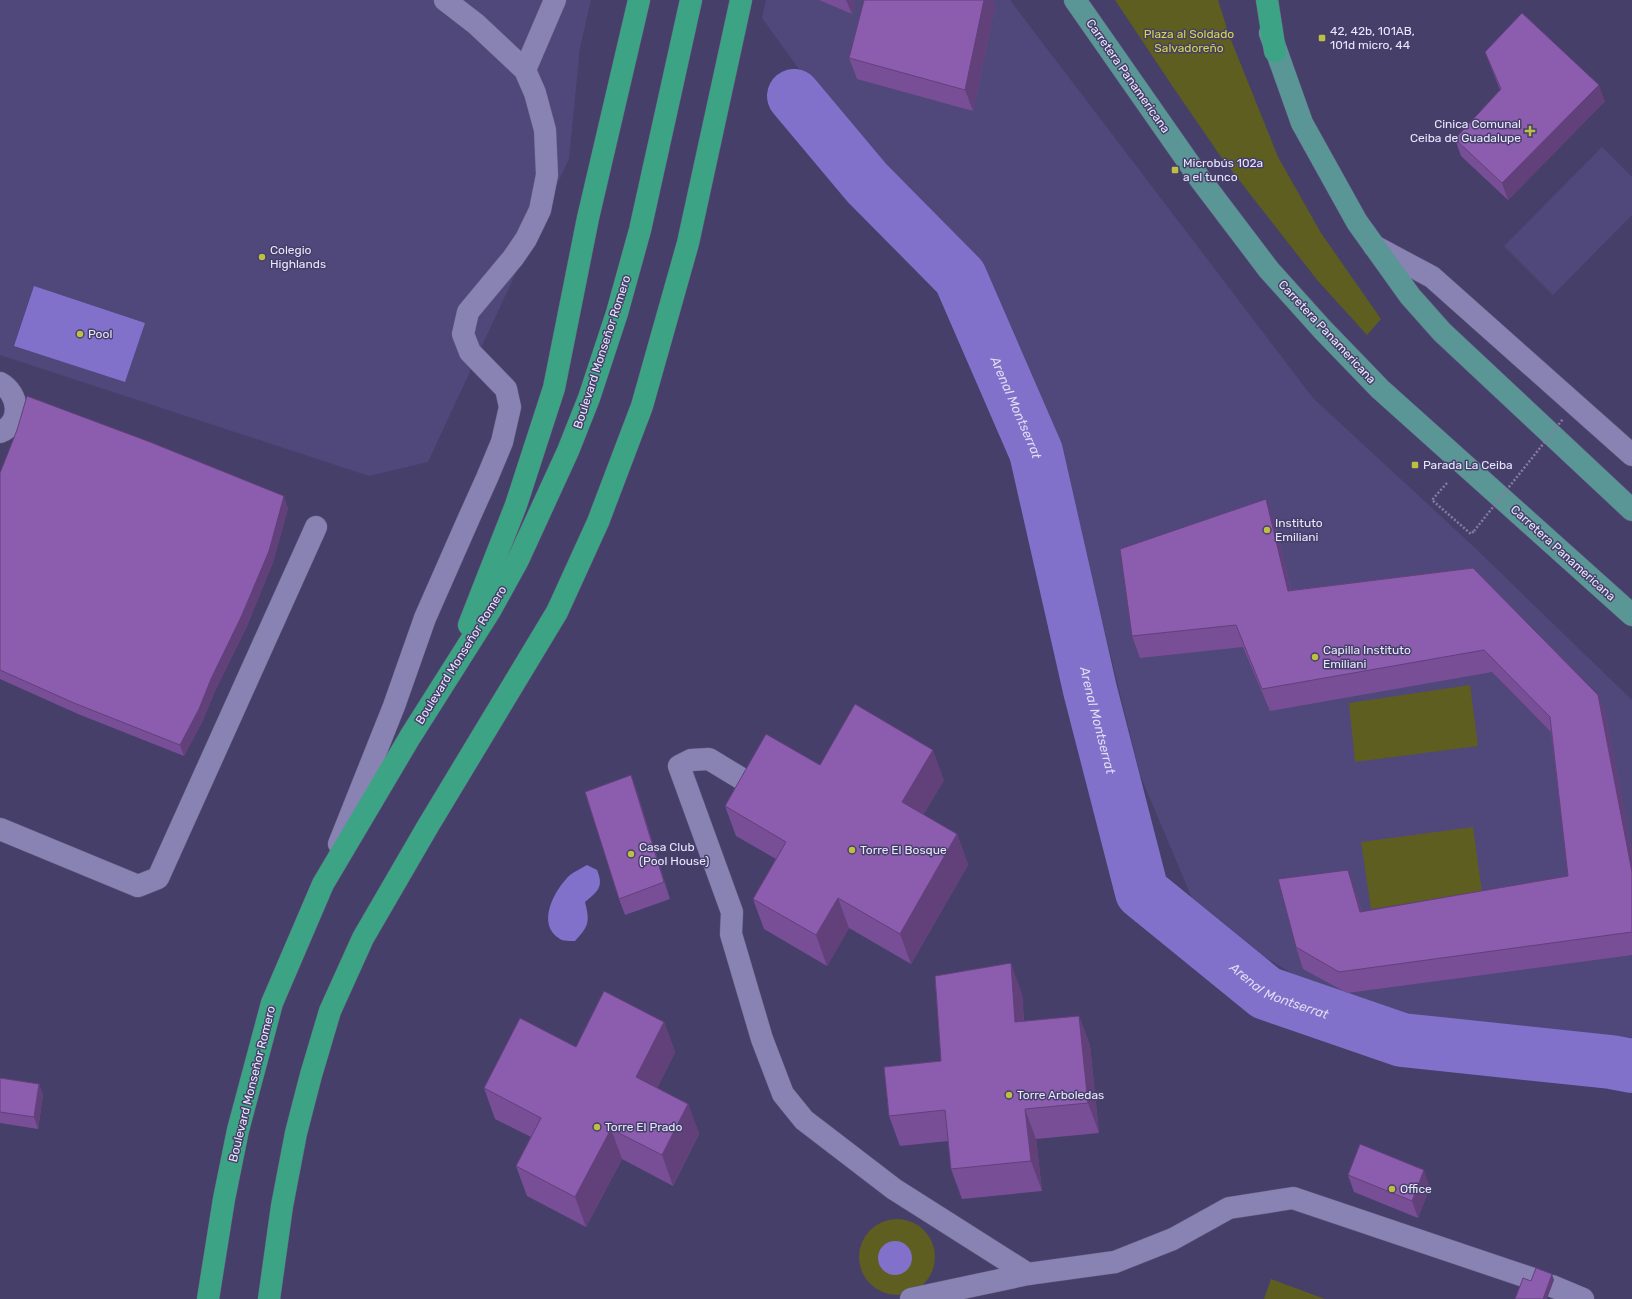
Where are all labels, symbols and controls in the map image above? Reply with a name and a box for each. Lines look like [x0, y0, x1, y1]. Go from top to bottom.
street label: Carretera Panamericana [1083, 16, 1173, 136]
place label: 42, 42b, 101AB, 101d micro, 44 [1330, 24, 1415, 52]
park label: Plaza al Soldado Salvadoreño [1144, 27, 1234, 55]
marker: 42, 42b, 101AB, 101d micro, 44 [1317, 33, 1327, 43]
place label: Cinica Comunal Ceiba de Guadalupe [1410, 117, 1521, 145]
marker: Cinica Comunal Ceiba de Guadalupe [1524, 125, 1536, 137]
place label: Microbús 102a a el tunco [1183, 156, 1263, 184]
marker: Microbús 102a a el tunco [1170, 165, 1180, 175]
place label: Colegio Highlands [270, 243, 326, 271]
marker: Colegio Highlands [257, 252, 267, 262]
street label: Boulevard Monseñor Romero [571, 273, 633, 430]
street label: Carretera Panamericana [1276, 278, 1378, 386]
place label: Pool [88, 327, 112, 341]
marker: Pool [75, 329, 85, 339]
water label: Arenal Montserrat [987, 353, 1045, 461]
place label: Parada La Ceiba [1423, 458, 1513, 472]
marker: Parada La Ceiba [1410, 460, 1420, 470]
street label: Carretera Panamericana [1508, 502, 1618, 604]
place label: Instituto Emiliani [1275, 516, 1323, 544]
marker: Instituto Emiliani [1262, 525, 1272, 535]
street label: Boulevard Monseñor Romero [413, 583, 509, 727]
place label: Capilla Instituto Emiliani [1323, 643, 1411, 671]
marker: Capilla Instituto Emiliani [1310, 652, 1320, 662]
water label: Arenal Montserrat [1077, 664, 1119, 776]
place label: Casa Club (Pool House) [639, 840, 709, 868]
place label: Torre El Bosque [860, 843, 947, 857]
marker: Torre El Bosque [847, 845, 857, 855]
marker: Casa Club (Pool House) [626, 849, 636, 859]
water label: Arenal Montserrat [1226, 959, 1332, 1022]
street label: Boulevard Monseñor Romero [226, 1004, 278, 1164]
place label: Torre Arboledas [1017, 1088, 1104, 1102]
marker: Torre Arboledas [1004, 1090, 1014, 1100]
place label: Torre El Prado [605, 1120, 682, 1134]
marker: Torre El Prado [592, 1122, 602, 1132]
place label: Office [1400, 1182, 1432, 1196]
marker: Office [1387, 1184, 1397, 1194]

